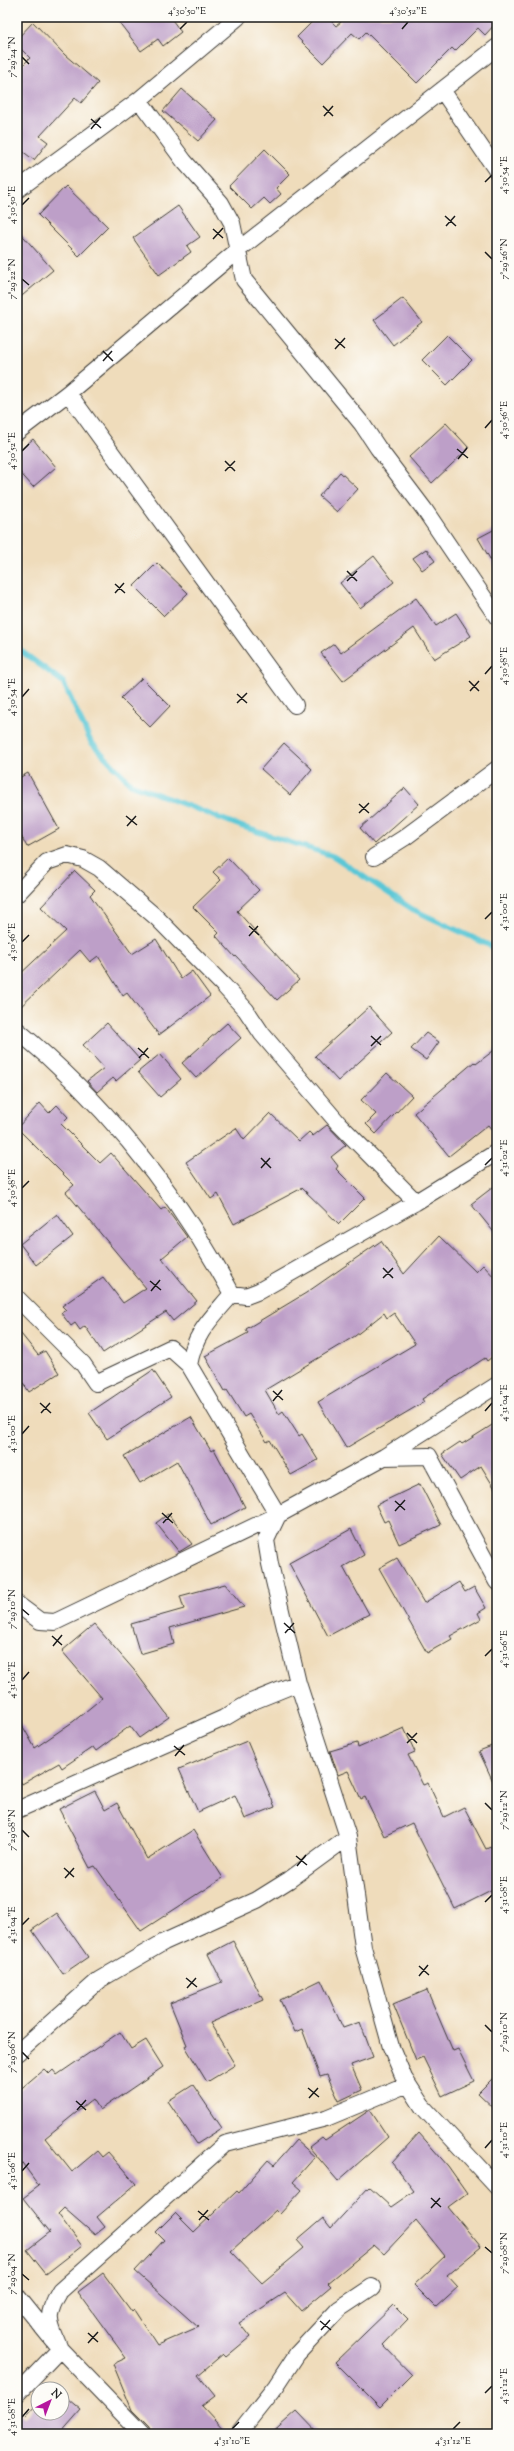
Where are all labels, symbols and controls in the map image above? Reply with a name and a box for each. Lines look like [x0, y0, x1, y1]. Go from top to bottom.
text: 4°30'50"E [168, 4, 206, 19]
text: 4°30'52"E [389, 4, 427, 19]
text: 7°29'24"N [5, 36, 20, 78]
text: 4°30'54"E [497, 156, 512, 194]
text: 4°30'50"E [5, 186, 20, 224]
text: 7°29'26"N [497, 238, 512, 280]
text: 7°29'22"N [5, 259, 20, 299]
text: 4°30'56"E [497, 401, 512, 439]
text: 4°30'52"E [5, 432, 20, 470]
text: 4°30'58"E [497, 647, 512, 685]
text: 4°30'54"E [5, 678, 20, 716]
text: 4°31'00"E [497, 893, 512, 931]
text: 4°30'56"E [5, 923, 20, 961]
text: 4°31'02"E [497, 1139, 512, 1177]
text: 4°30'58"E [5, 1169, 20, 1207]
text: 4°31'04"E [497, 1384, 512, 1422]
text: 4°31'00"E [5, 1415, 20, 1453]
text: 7°29'10"N [5, 1589, 20, 1629]
text: 4°31'06"E [497, 1630, 512, 1668]
text: 4°31'02"E [5, 1661, 20, 1699]
text: 7°29'12"N [497, 1790, 512, 1830]
text: 7°29'08"N [5, 1809, 20, 1851]
text: 4°31'08"E [497, 1876, 512, 1914]
text: 4°31'04"E [5, 1906, 20, 1944]
text: 7°29'10"N [497, 2012, 512, 2052]
text: 7°29'06"N [5, 2031, 20, 2073]
text: 4°31'10"E [497, 2122, 512, 2158]
text: 4°31'06"E [5, 2152, 20, 2190]
text: 7°29'08"N [497, 2232, 512, 2274]
text: 7°29'04"N [5, 2254, 20, 2294]
text: 4°31'12"E [497, 2368, 512, 2404]
north arrow [30, 2381, 70, 2421]
text: N [47, 2385, 65, 2403]
text: 4°31'08"E [5, 2398, 20, 2436]
text: 4°31'10"E [214, 2434, 250, 2449]
text: 4°31'12"E [435, 2434, 471, 2449]

